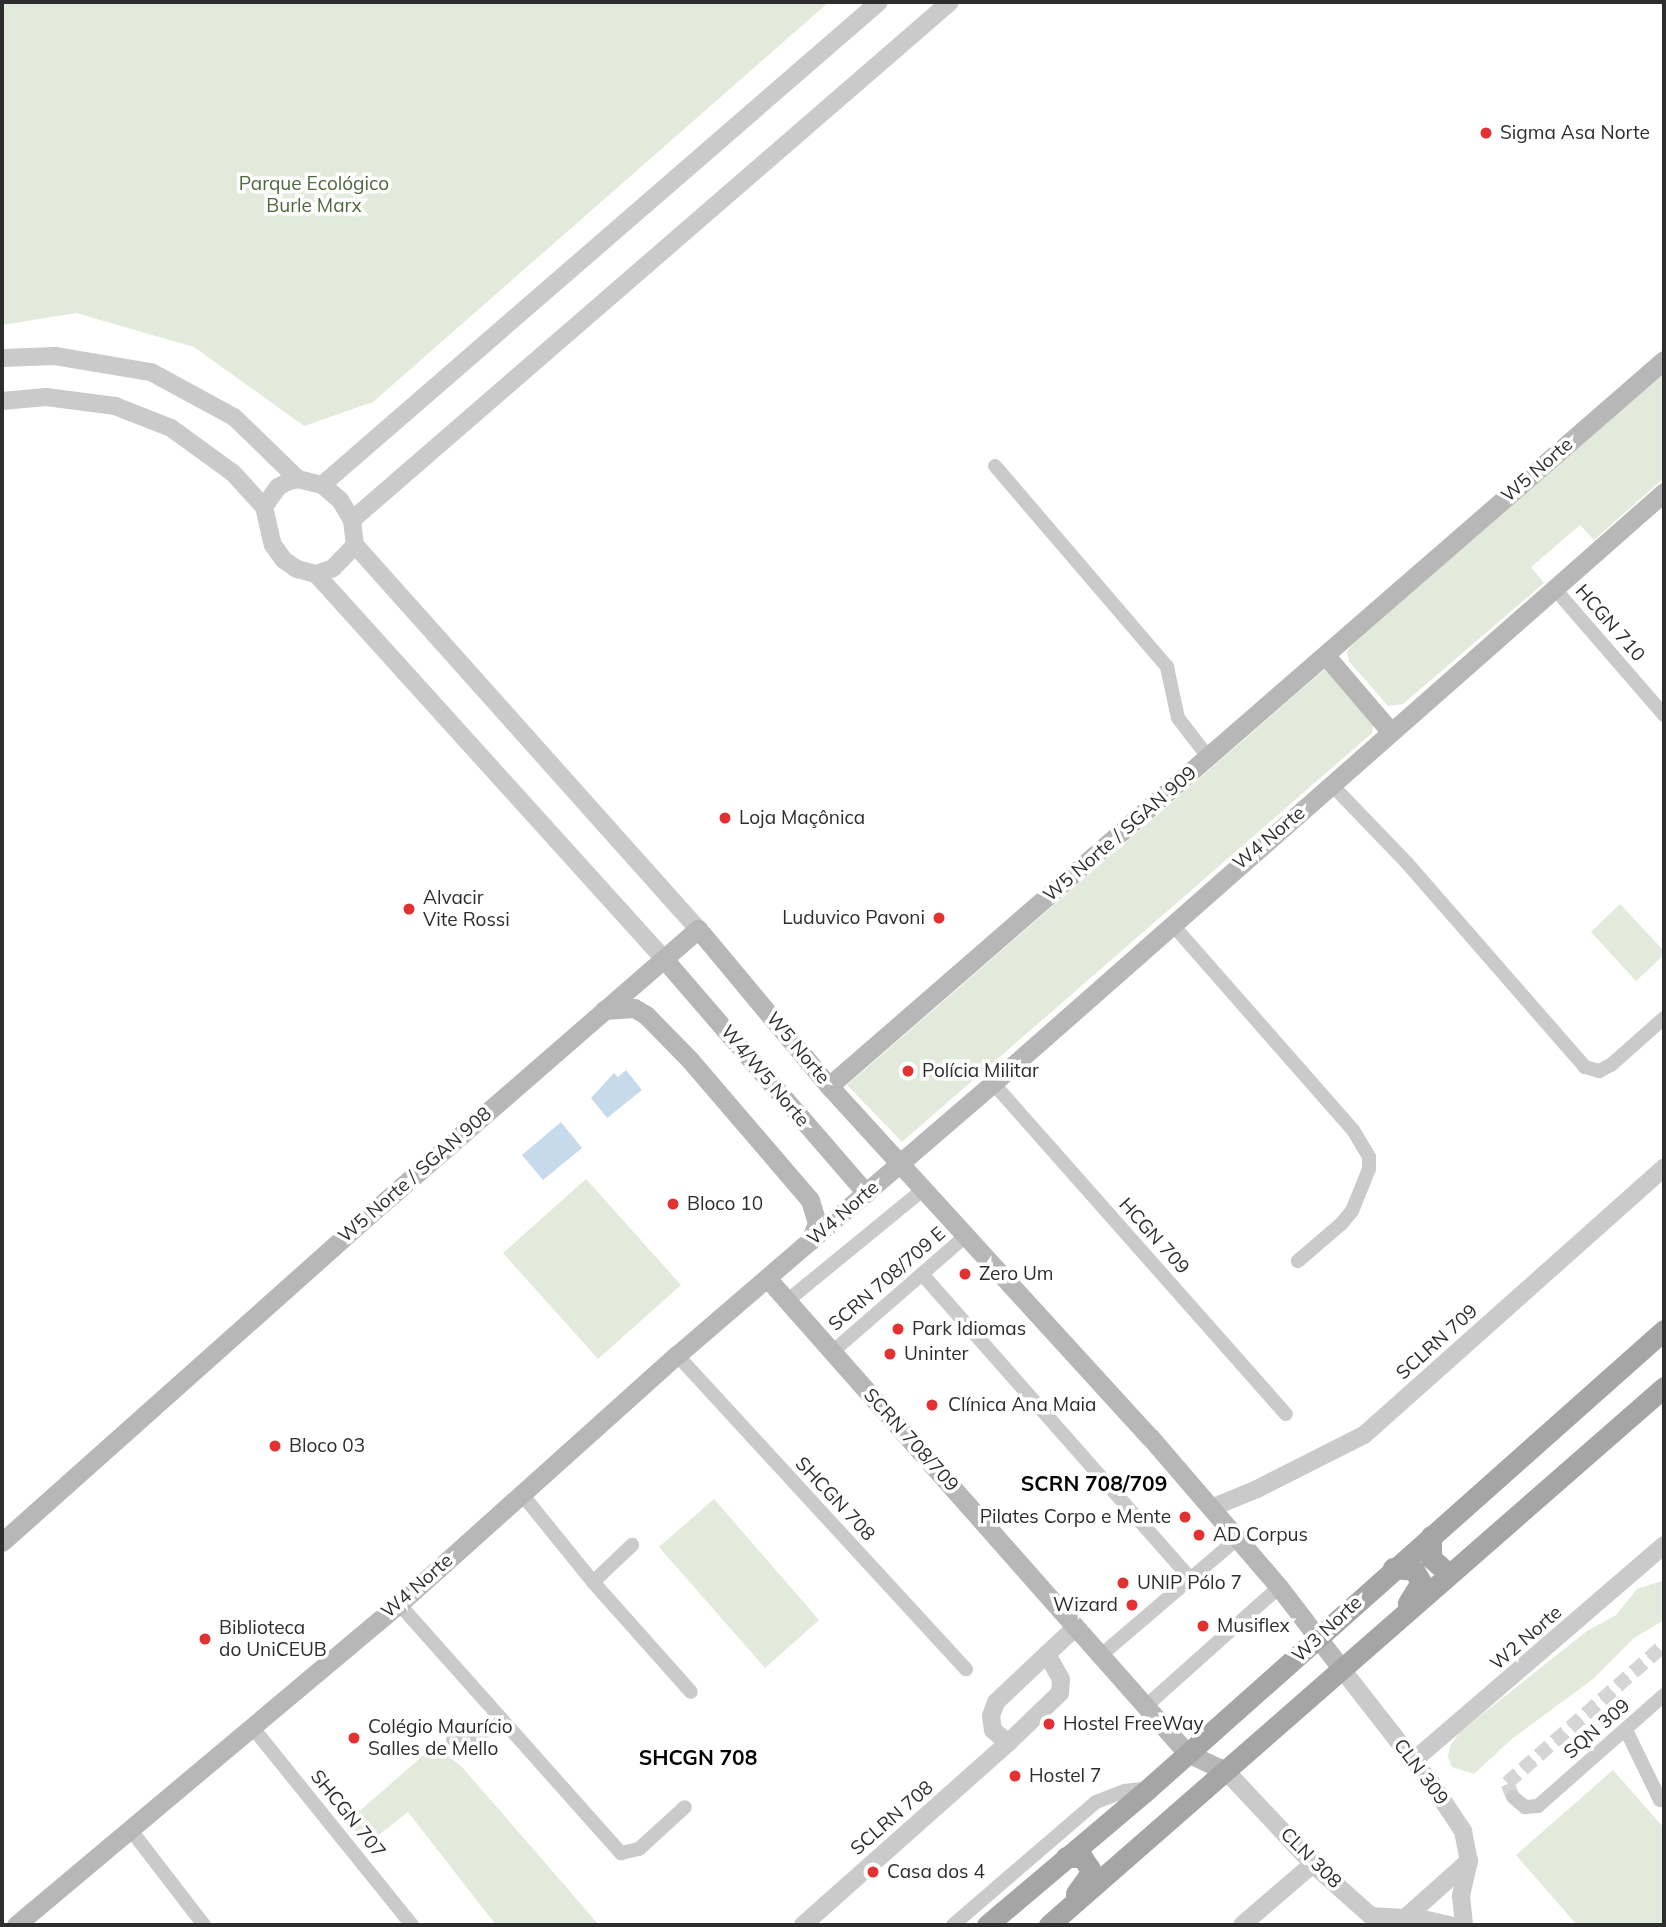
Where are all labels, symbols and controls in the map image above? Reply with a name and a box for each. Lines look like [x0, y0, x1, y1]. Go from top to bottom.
place label: Sigma Asa Norte [1500, 122, 1650, 144]
marker: Sigma Asa Norte [1478, 125, 1494, 141]
park label: Parque Ecológico Burle Marx [239, 173, 389, 217]
street label: W5 Norte [1497, 433, 1577, 507]
street label: HCGN 710 [1570, 580, 1650, 666]
street label: W5 Norte / SGAN 909 [1039, 761, 1201, 907]
street label: W4 Norte [1228, 801, 1310, 875]
place label: Loja Maçônica [739, 807, 865, 829]
marker: Loja Maçônica [717, 810, 733, 826]
place label: Alvacir Vite Rossi [423, 887, 510, 931]
marker: Alvacir Vite Rossi [401, 901, 417, 917]
place label: Luduvico Pavoni [782, 907, 925, 929]
marker: Luduvico Pavoni [931, 910, 947, 926]
street label: W5 Norte [761, 1007, 835, 1089]
street label: W4/W5 Norte [716, 1021, 814, 1131]
place label: Polícia Militar [922, 1060, 1039, 1082]
marker: Polícia Militar [900, 1063, 916, 1079]
street label: W5 Norte / SGAN 908 [334, 1102, 496, 1248]
street label: W4 Norte [803, 1176, 883, 1250]
place label: Bloco 10 [687, 1193, 763, 1215]
street label: HCGN 709 [1114, 1193, 1194, 1279]
marker: Bloco 10 [665, 1196, 681, 1212]
street label: SCRN 708/709 E [824, 1222, 950, 1336]
place label: Zero Um [979, 1263, 1054, 1285]
marker: Zero Um [957, 1266, 973, 1282]
street label: SCLRN 709 [1392, 1300, 1482, 1384]
place label: Park Idiomas [912, 1318, 1026, 1340]
marker: Park Idiomas [890, 1321, 906, 1337]
place label: Uninter [904, 1343, 968, 1365]
marker: Uninter [882, 1346, 898, 1362]
street label: SCRN 708/709 [859, 1384, 963, 1496]
place label: Clínica Ana Maia [948, 1394, 1096, 1416]
marker: Clínica Ana Maia [922, 1395, 942, 1415]
place label: Bloco 03 [289, 1435, 365, 1457]
marker: Bloco 03 [267, 1438, 283, 1454]
street label: SHCGN 708 [790, 1452, 880, 1546]
district label: SCRN 708/709 [1021, 1470, 1167, 1496]
place label: Pilates Corpo e Mente [980, 1506, 1171, 1528]
marker: Pilates Corpo e Mente [1177, 1509, 1193, 1525]
place label: AD Corpus [1213, 1524, 1308, 1546]
marker: AD Corpus [1191, 1527, 1207, 1543]
street label: W4 Norte [377, 1549, 457, 1623]
place label: UNIP Pólo 7 [1137, 1572, 1242, 1594]
marker: UNIP Pólo 7 [1115, 1575, 1131, 1591]
street label: W3 Norte [1287, 1591, 1367, 1667]
place label: Wizard [1053, 1594, 1118, 1616]
marker: Wizard [1124, 1597, 1140, 1613]
street label: W2 Norte [1486, 1601, 1566, 1675]
place label: Musiflex [1217, 1615, 1290, 1637]
place label: Biblioteca do UniCEUB [219, 1617, 327, 1661]
marker: Musiflex [1195, 1618, 1211, 1634]
marker: Biblioteca do UniCEUB [197, 1631, 213, 1647]
street label: SQN 309 [1559, 1694, 1635, 1764]
place label: Hostel FreeWay [1063, 1713, 1203, 1735]
place label: Colégio Maurício Salles de Mello [368, 1716, 513, 1760]
marker: Hostel FreeWay [1041, 1716, 1057, 1732]
marker: Colégio Maurício Salles de Mello [346, 1730, 362, 1746]
street label: CLN 309 [1389, 1735, 1453, 1809]
district label: SHCGN 708 [639, 1744, 757, 1770]
place label: Hostel 7 [1029, 1765, 1102, 1787]
street label: SHCGN 707 [306, 1766, 390, 1862]
marker: Hostel 7 [1007, 1768, 1023, 1784]
street label: SCLRN 708 [846, 1776, 938, 1860]
street label: CLN 308 [1276, 1823, 1346, 1893]
place label: Casa dos 4 [887, 1861, 985, 1883]
marker: Casa dos 4 [865, 1864, 881, 1880]

